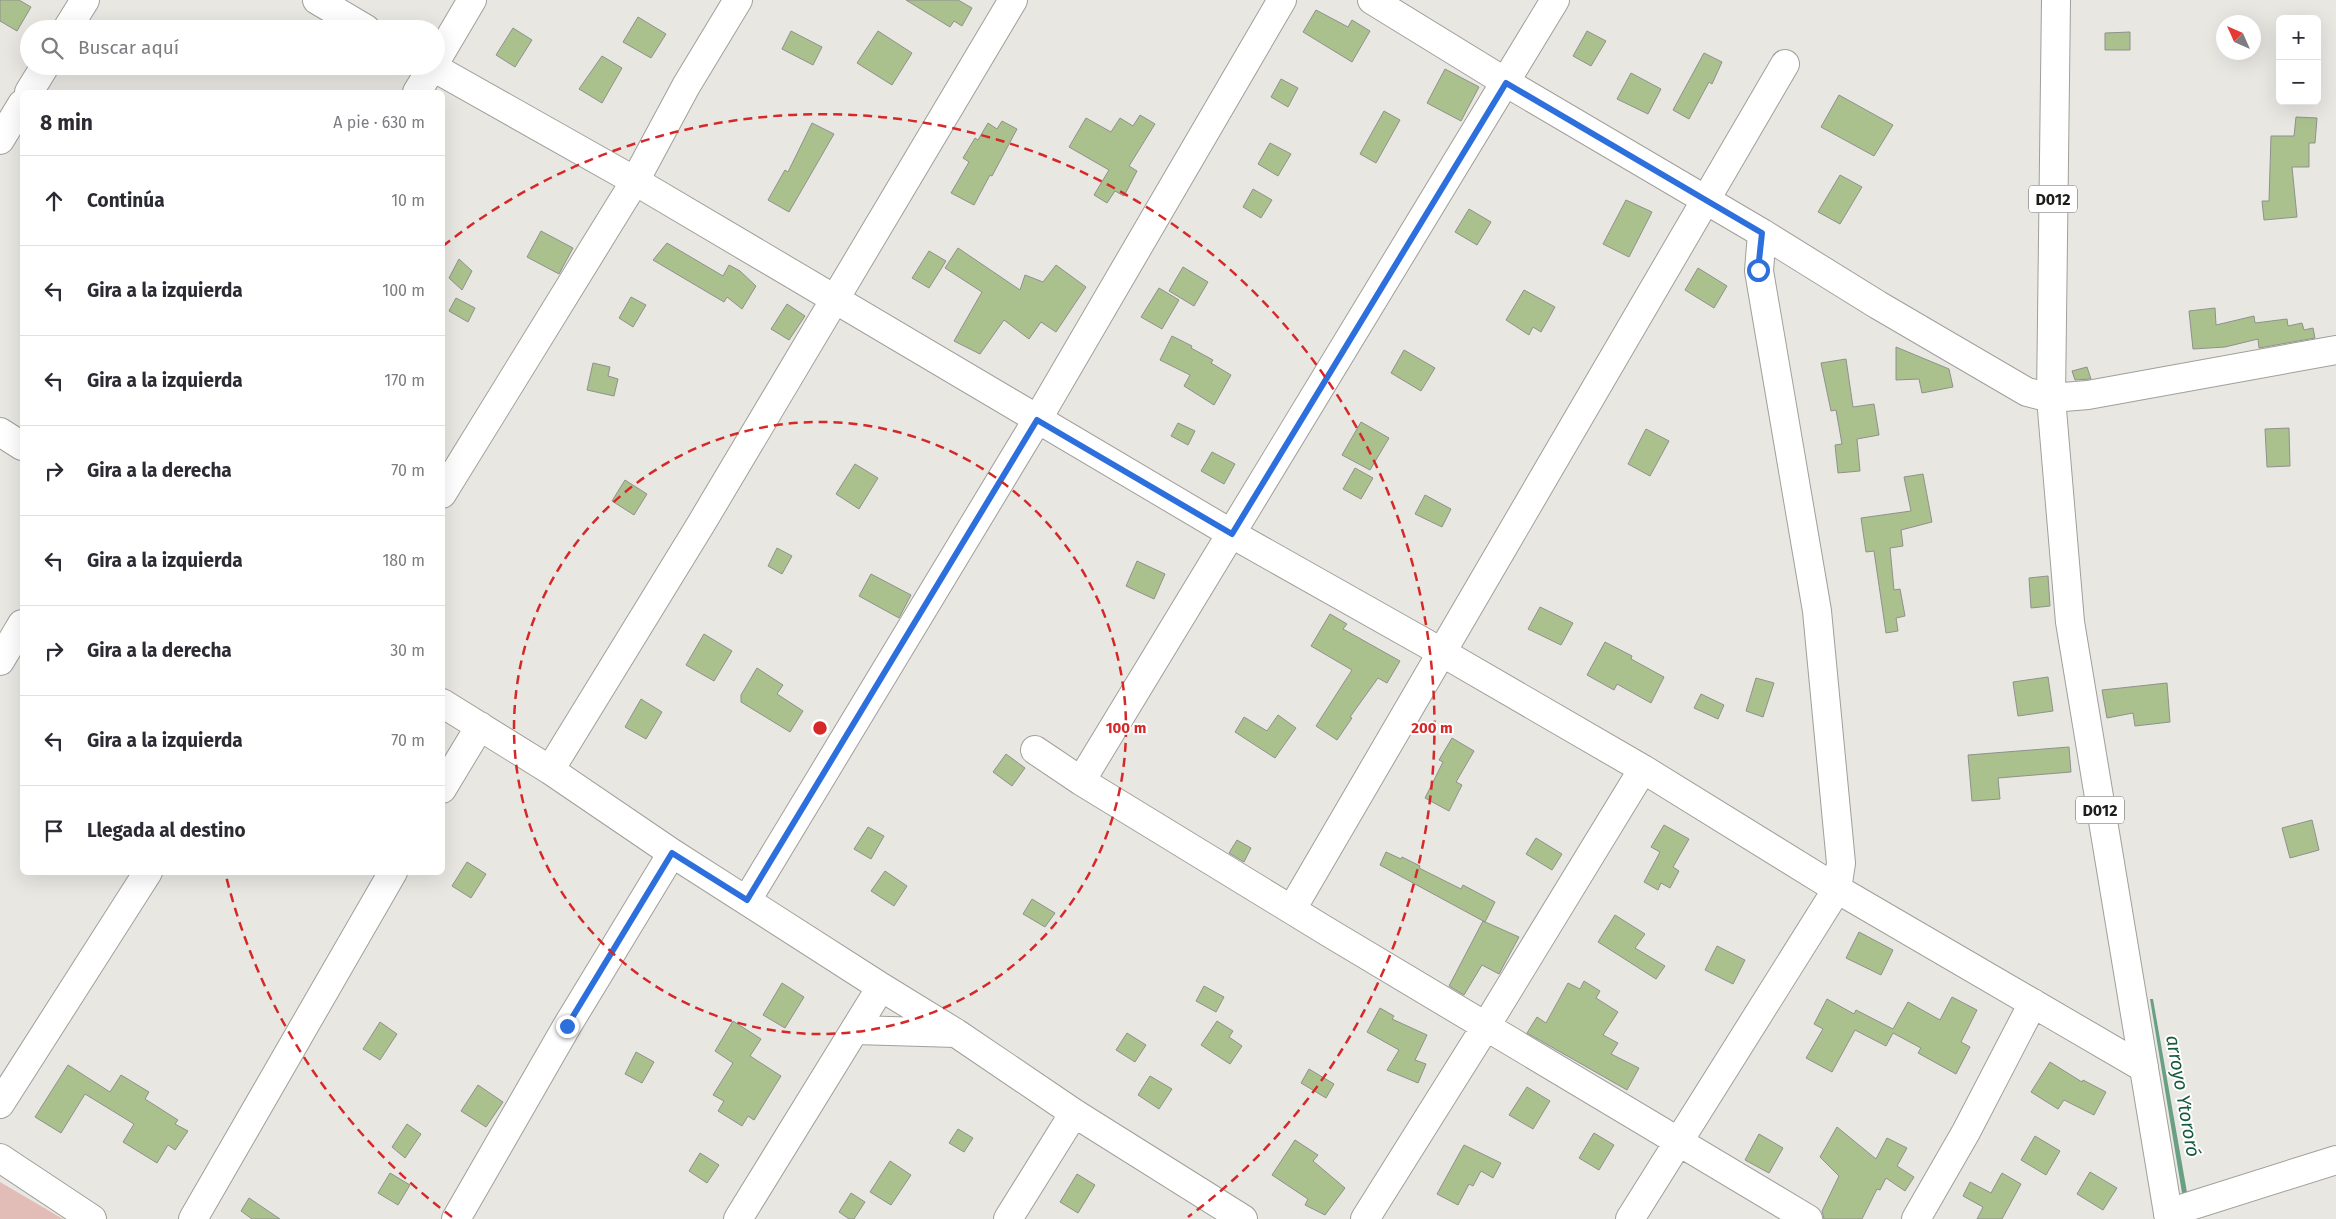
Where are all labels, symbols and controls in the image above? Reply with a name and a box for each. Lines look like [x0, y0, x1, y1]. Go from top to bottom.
north arrow [2216, 15, 2261, 60]
map controls [2276, 15, 2321, 105]
button: + [2276, 15, 2321, 60]
search box [20, 20, 445, 75]
icon: search [38, 34, 66, 62]
text: Buscar aquí [78, 36, 179, 59]
button: − [2276, 60, 2321, 105]
text: 8 min [40, 110, 93, 136]
text: A pie · 630 m [333, 113, 425, 132]
road number: D012 [2029, 185, 2077, 212]
icon: ahead [40, 187, 68, 215]
text: Continúa [87, 189, 165, 212]
text: 10 m [391, 191, 425, 210]
route start [1747, 259, 1770, 282]
icon: left [40, 277, 68, 305]
text: Gira a la izquierda [87, 279, 243, 302]
text: 100 m [382, 281, 425, 300]
icon: left [40, 367, 68, 395]
text: Gira a la izquierda [87, 369, 243, 392]
text: 170 m [384, 371, 425, 390]
icon: right [40, 457, 68, 485]
text: Gira a la derecha [87, 459, 232, 482]
text: 70 m [391, 461, 425, 480]
icon: left [40, 547, 68, 575]
text: Gira a la izquierda [87, 549, 243, 572]
text: 180 m [382, 551, 425, 570]
icon: right [40, 637, 68, 665]
text: Gira a la derecha [87, 639, 232, 662]
text: 30 m [390, 641, 425, 660]
centre of rings [811, 719, 829, 737]
text: 100 m [1106, 719, 1146, 737]
text: 200 m [1411, 719, 1453, 737]
icon: left [40, 727, 68, 755]
text: Gira a la izquierda [87, 729, 243, 752]
text: 70 m [391, 731, 425, 750]
road number: D012 [2076, 796, 2124, 824]
icon: arrive [40, 817, 68, 845]
text: Llegada al destino [87, 819, 246, 842]
route end [556, 1015, 579, 1038]
water label: arroyo Ytororó [2161, 1033, 2205, 1159]

